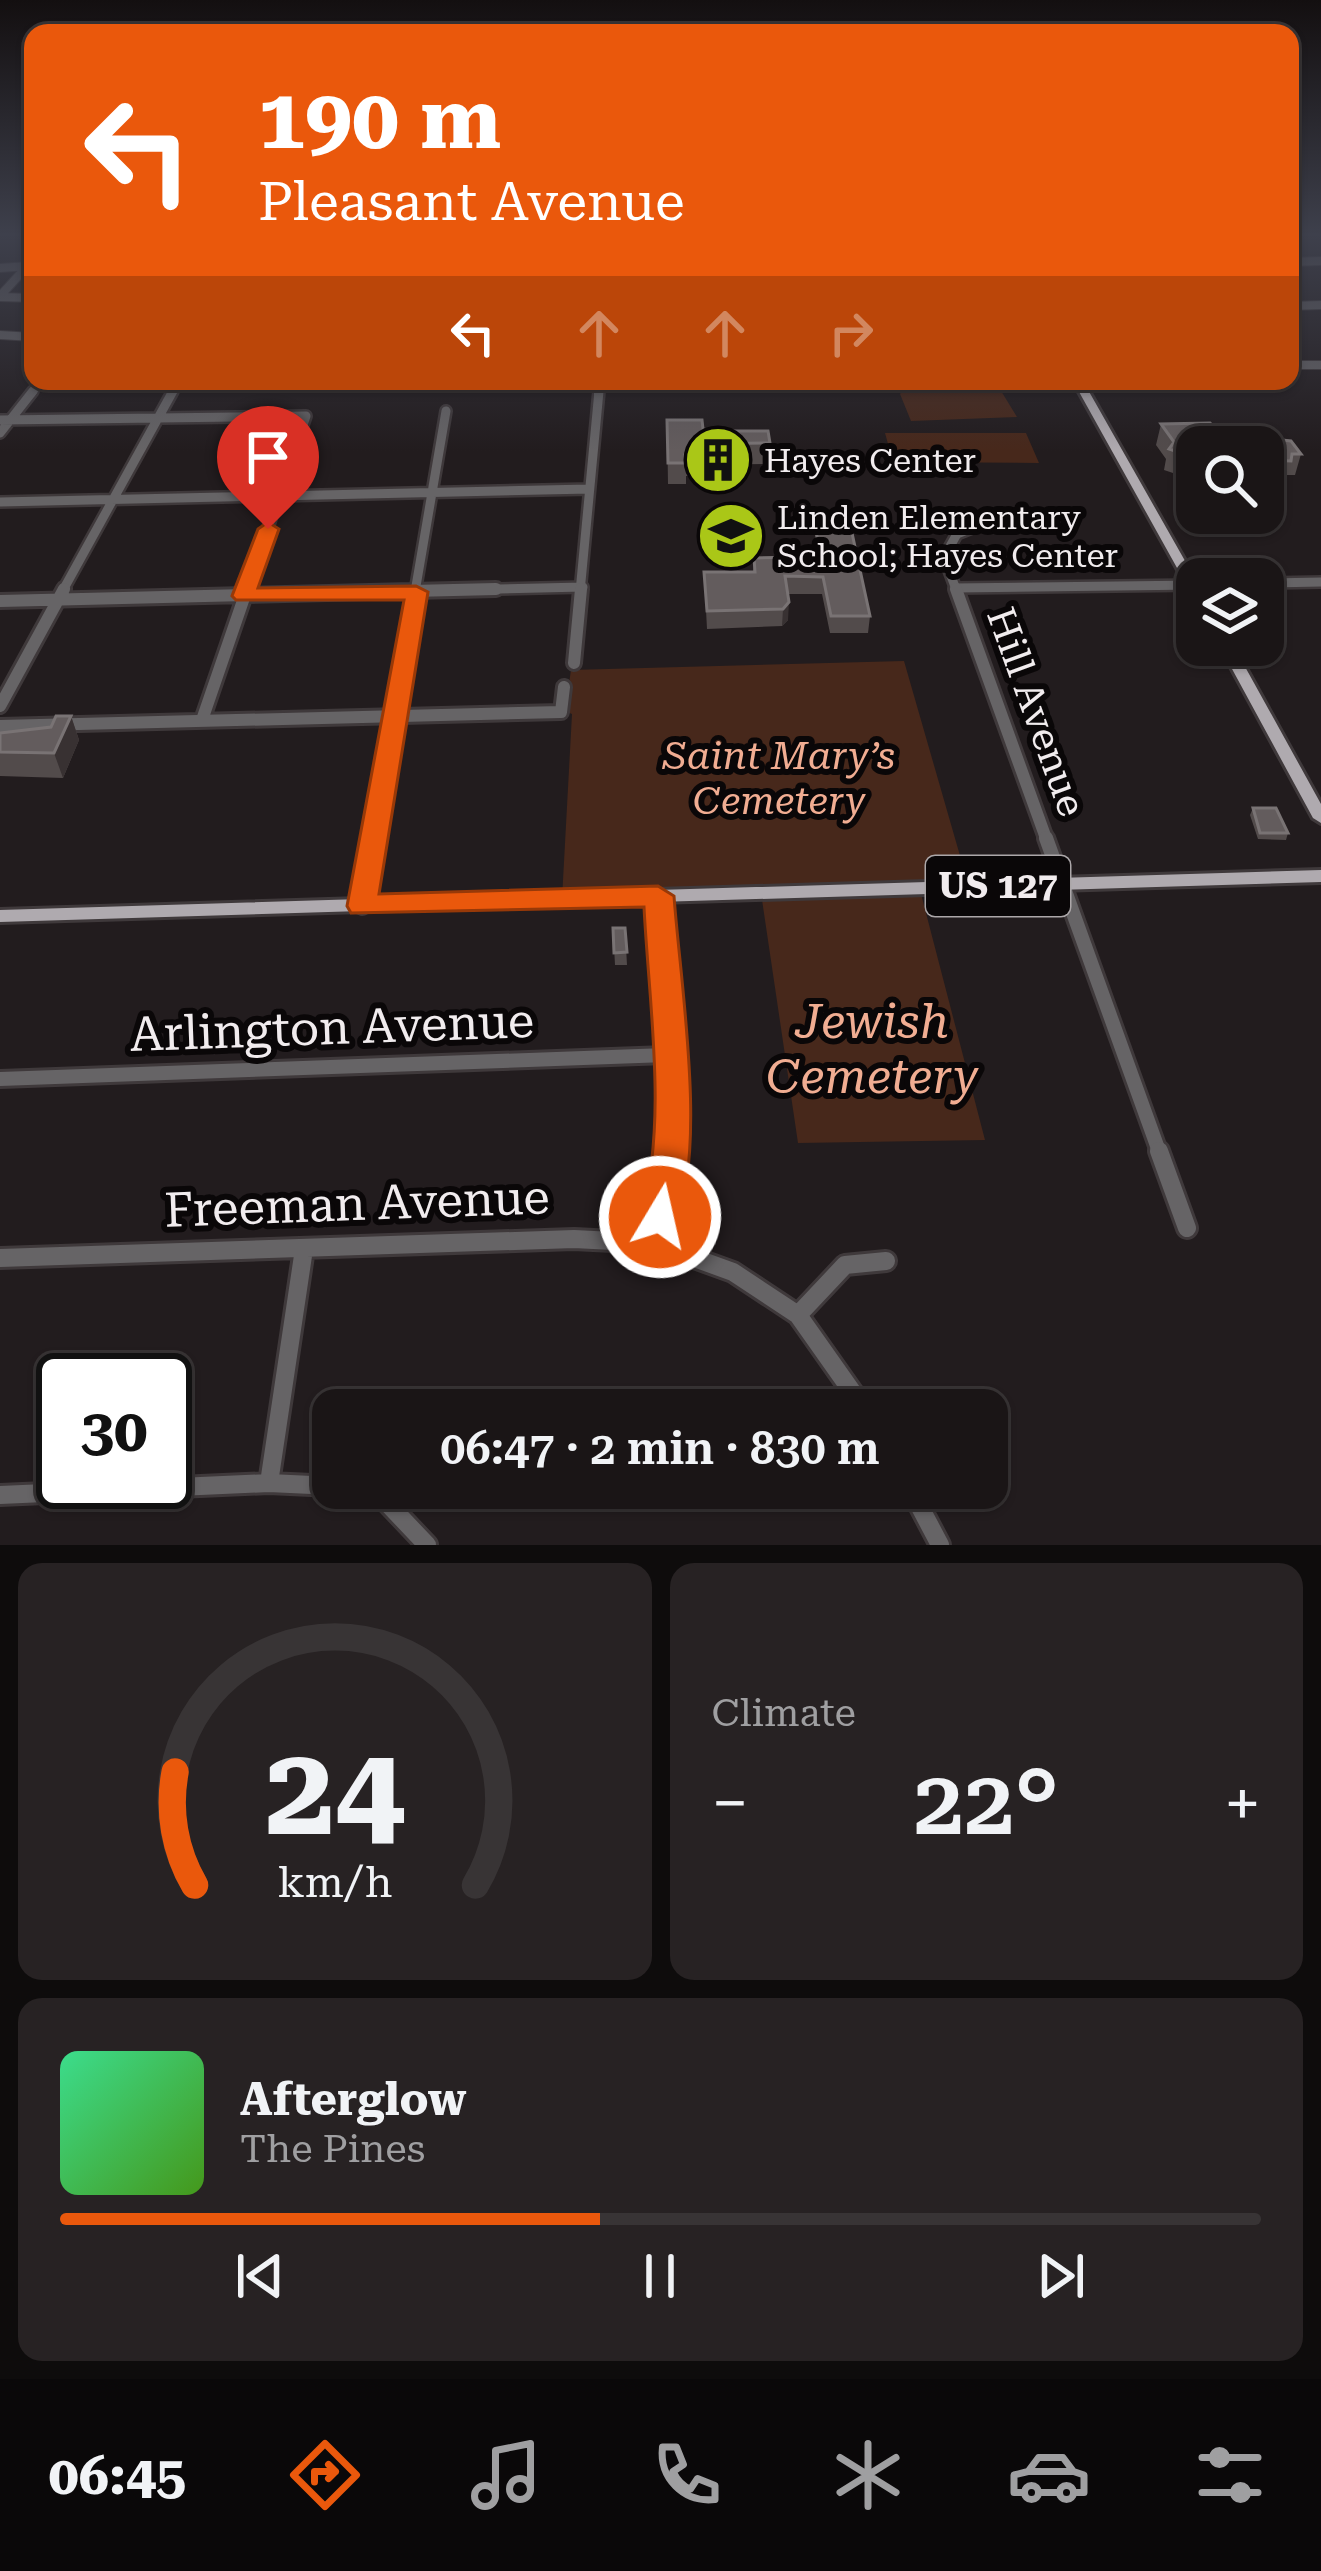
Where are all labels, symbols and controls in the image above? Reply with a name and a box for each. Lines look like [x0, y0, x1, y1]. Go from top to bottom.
text: 190 m [258, 70, 501, 168]
icon: left [60, 72, 216, 228]
text: Pleasant Avenue [258, 170, 685, 233]
icon: left [440, 300, 506, 366]
icon: ahead [566, 300, 632, 366]
icon: ahead [692, 300, 758, 366]
icon: right [818, 300, 884, 366]
pin [217, 406, 319, 529]
icon: arrive [235, 424, 301, 490]
building icon: Hayes Center [683, 425, 753, 495]
map controls [1176, 426, 1284, 666]
button: search [1176, 426, 1284, 534]
place label: Hayes Center [764, 441, 976, 480]
place label: Linden Elementary School; Hayes Center [777, 498, 1118, 575]
school or university icon: Linden Elementary School; Hayes Center [696, 501, 766, 571]
button: layers [1176, 558, 1284, 666]
street label: Hill Avenue [977, 601, 1095, 823]
park label: Saint Mary’s Cemetery [662, 733, 895, 824]
road number: US 127 [926, 856, 1070, 916]
street label: Arlington Avenue [129, 993, 535, 1063]
park label: Jewish Cemetery [766, 994, 979, 1105]
position arrow [597, 1154, 723, 1280]
street label: Freeman Avenue [163, 1169, 551, 1239]
speed limit sign: 30 [36, 1353, 192, 1509]
text: 06:47 · 2 min · 830 m [440, 1422, 880, 1475]
text: Climate [712, 1690, 856, 1736]
text: 24 [265, 1718, 405, 1864]
text: 22° [914, 1751, 1059, 1856]
text: − [712, 1765, 748, 1842]
text: + [1224, 1765, 1261, 1842]
text: km/h [277, 1856, 392, 1906]
text: Afterglow [240, 2073, 466, 2126]
text: The Pines [240, 2126, 425, 2172]
icon: previous [227, 2243, 293, 2309]
icon: pause [627, 2243, 693, 2309]
icon: next [1028, 2243, 1094, 2309]
icon: directions [283, 2433, 367, 2517]
icon: music [464, 2433, 548, 2517]
icon: phone [645, 2433, 729, 2517]
icon: climate [826, 2433, 910, 2517]
icon: car [1007, 2433, 1091, 2517]
icon: filters [1188, 2433, 1272, 2517]
text: 06:45 [49, 2444, 186, 2507]

